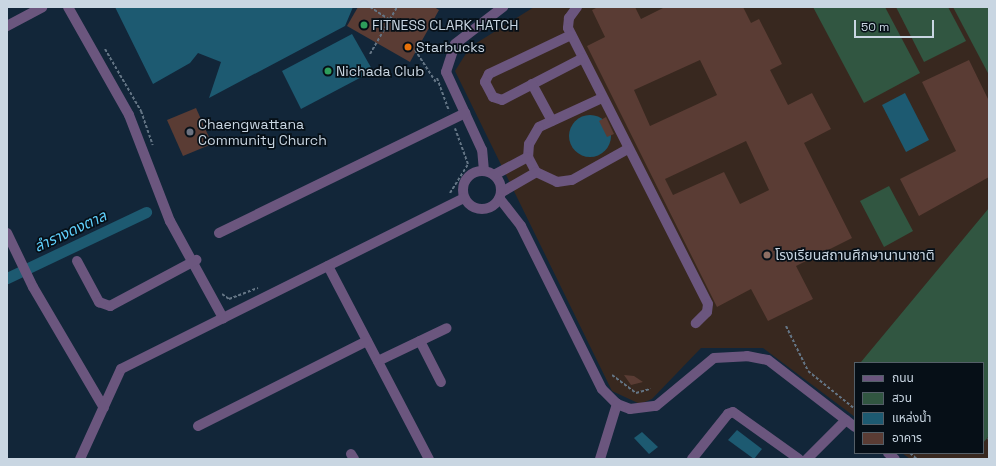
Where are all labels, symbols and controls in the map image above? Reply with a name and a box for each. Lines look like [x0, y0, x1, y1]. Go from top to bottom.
scale bar [856, 12, 936, 38]
place label: FITNESS CLARK HATCH [372, 17, 518, 33]
text: 50 m [861, 19, 889, 35]
marker: FITNESS CLARK HATCH [359, 20, 369, 30]
place label: Starbucks [416, 39, 485, 55]
marker: Starbucks [403, 42, 413, 52]
place label: Nichada Club [336, 63, 424, 79]
marker: Nichada Club [323, 66, 333, 76]
place label: Chaengwattana Community Church [198, 116, 327, 148]
marker: Chaengwattana Community Church [185, 127, 195, 137]
water label: ลำรางดงตาล [31, 206, 109, 256]
place label: โรงเรียนสถานศึกษานานาชาติ [775, 247, 935, 263]
marker: โรงเรียนสถานศึกษานานาชาติ [762, 250, 772, 260]
legend [854, 362, 984, 454]
text: ถนน [892, 370, 914, 386]
text: สวน [892, 390, 912, 406]
text: แหล่งน้ำ [892, 410, 931, 426]
text: อาคาร [892, 430, 922, 446]

